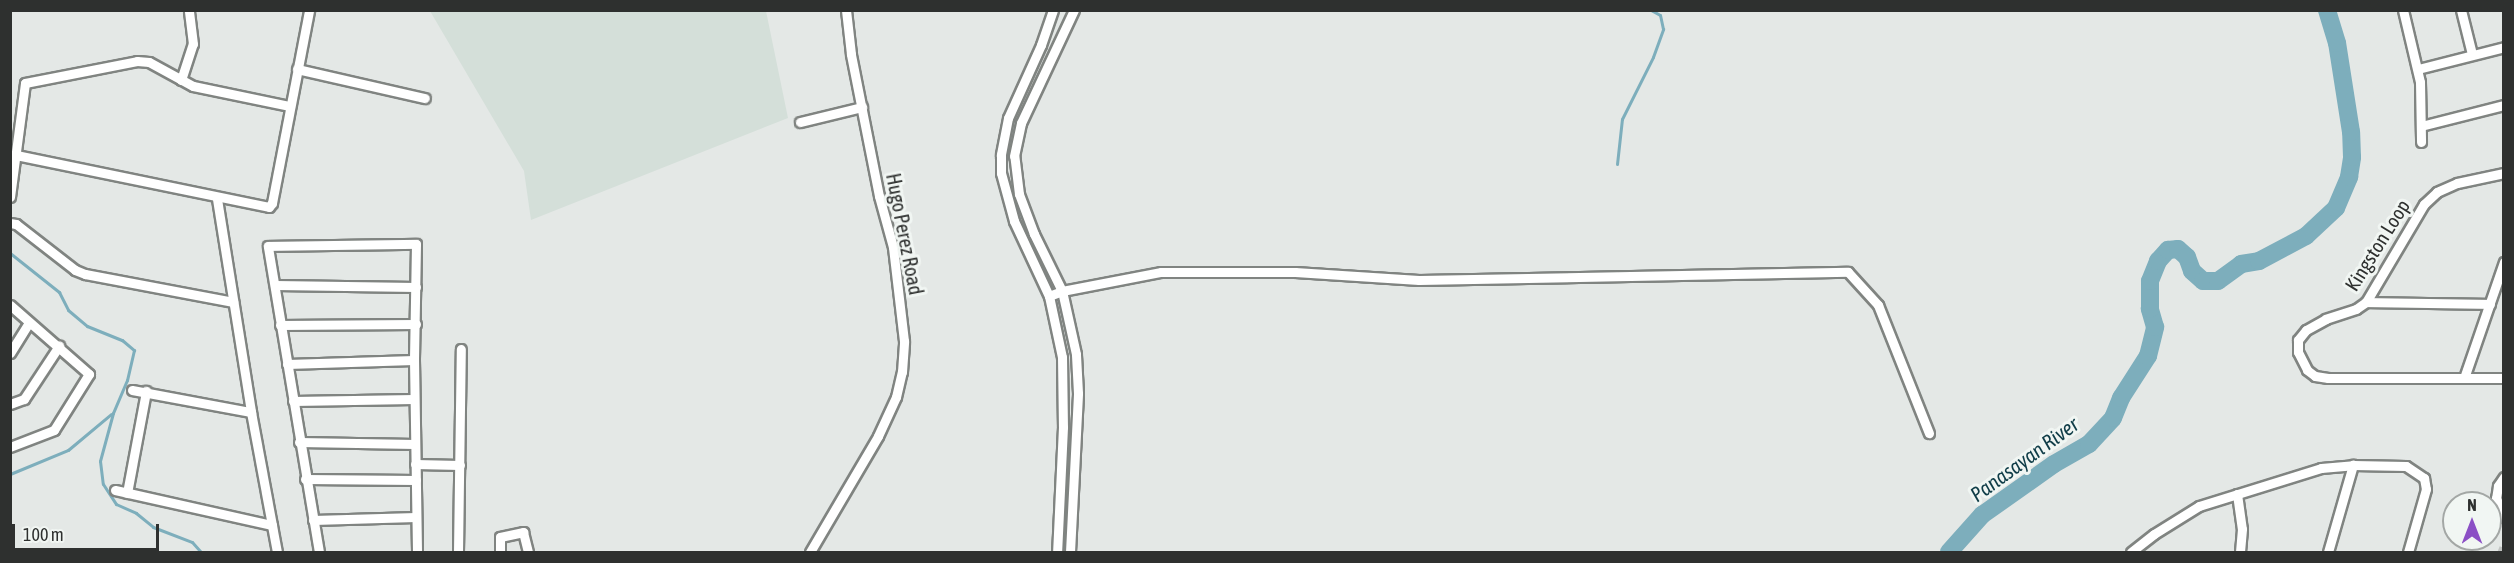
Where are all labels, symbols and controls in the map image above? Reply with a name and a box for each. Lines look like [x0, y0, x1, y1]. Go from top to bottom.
street label: Hugo Perez Road [881, 171, 929, 297]
street label: Kingston Loop [2339, 195, 2415, 295]
water label: Panasayan River [1965, 411, 2083, 507]
north arrow [2442, 491, 2502, 551]
text: N [2467, 496, 2477, 514]
scale bar [15, 512, 162, 550]
text: 100 m [23, 524, 64, 545]

